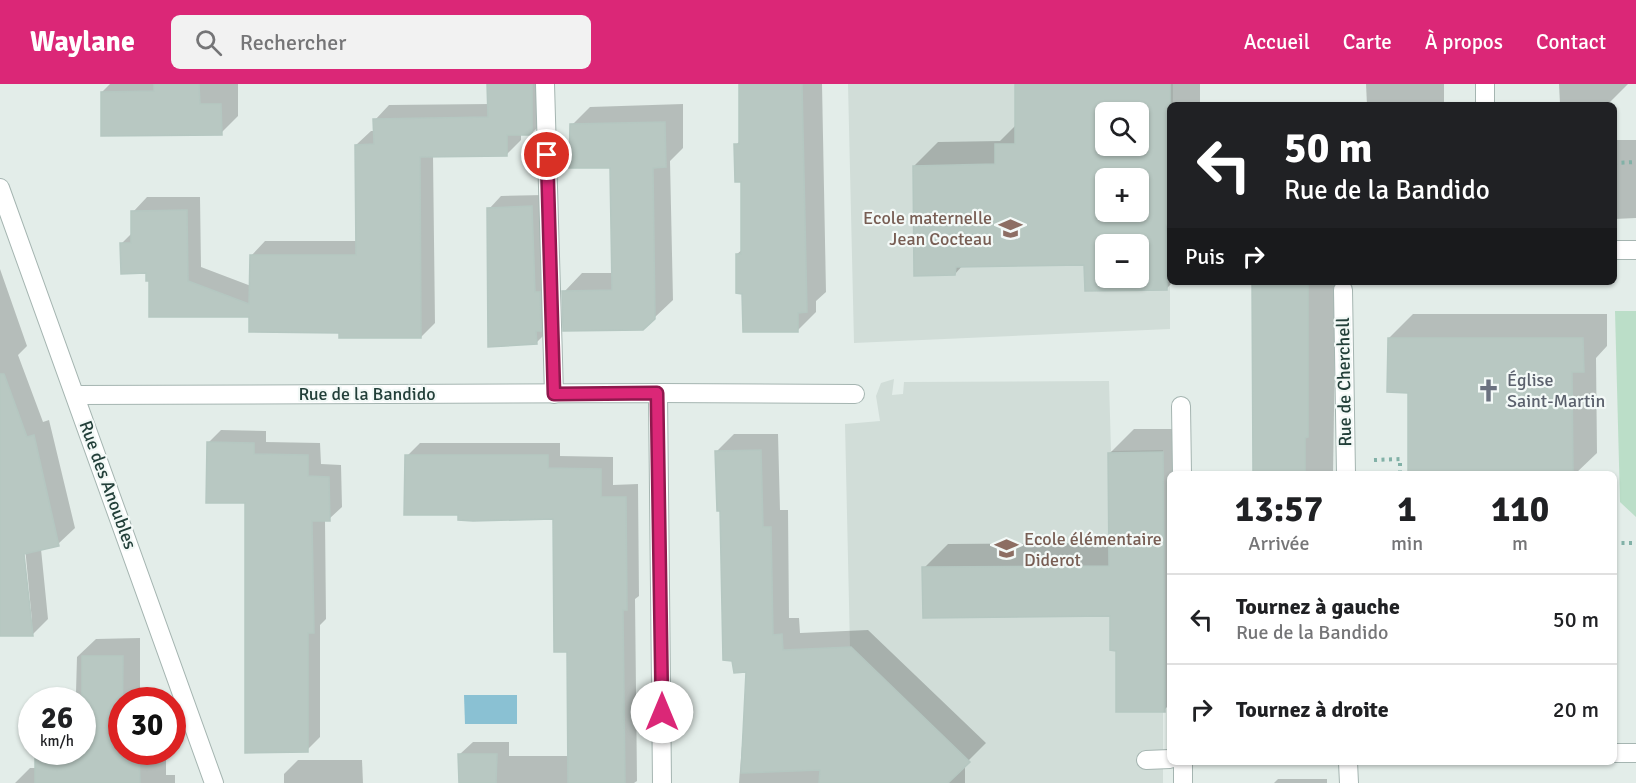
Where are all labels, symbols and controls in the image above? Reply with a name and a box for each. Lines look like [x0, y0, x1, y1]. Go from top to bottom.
search box [171, 15, 591, 69]
text: Waylane [30, 25, 135, 59]
icon: search [192, 26, 225, 59]
text: Rechercher [240, 29, 346, 56]
text: Accueil [1244, 29, 1310, 55]
text: Carte [1343, 29, 1392, 55]
text: À propos [1425, 29, 1503, 55]
text: Contact [1536, 29, 1606, 55]
map controls [1095, 102, 1149, 288]
button: search [1095, 102, 1149, 156]
text: 50 m [1284, 123, 1373, 174]
icon: left [1185, 126, 1263, 204]
pin [521, 129, 572, 180]
icon: arrive [530, 138, 563, 171]
button: + [1095, 168, 1149, 222]
text: Rue de la Bandido [1284, 174, 1490, 207]
place label: Ecole maternelle Jean Cocteau [863, 207, 992, 250]
school or university icon: Ecole maternelle Jean Cocteau [997, 215, 1023, 241]
button: − [1095, 234, 1149, 288]
icon: right [1237, 240, 1270, 273]
text: Puis [1185, 243, 1225, 270]
street label: Rue de Cherchell [1332, 317, 1356, 447]
place label: Église Saint-Martin [1507, 369, 1605, 412]
church icon: Église Saint-Martin [1476, 377, 1502, 403]
street label: Rue de la Bandido [298, 383, 436, 405]
street label: Rue des Anoubles [75, 418, 141, 552]
text: 13:57 [1235, 487, 1323, 532]
text: 1 [1397, 487, 1417, 532]
text: 110 [1491, 487, 1549, 532]
place label: Ecole élémentaire Diderot [1024, 528, 1162, 571]
text: Arrivée [1248, 531, 1310, 556]
text: min [1391, 531, 1423, 556]
text: m [1512, 531, 1528, 556]
school or university icon: Ecole élémentaire Diderot [993, 536, 1019, 562]
text: Tournez à gauche [1236, 593, 1400, 620]
icon: left [1185, 603, 1218, 636]
text: 50 m [1553, 606, 1599, 633]
text: Rue de la Bandido [1236, 620, 1388, 645]
position arrow [630, 680, 694, 744]
speed limit sign: 30 [108, 687, 186, 765]
icon: right [1185, 693, 1218, 726]
text: Tournez à droite [1236, 696, 1389, 723]
text: 20 m [1553, 696, 1599, 723]
text: 26 [41, 700, 73, 737]
text: km/h [40, 732, 74, 750]

